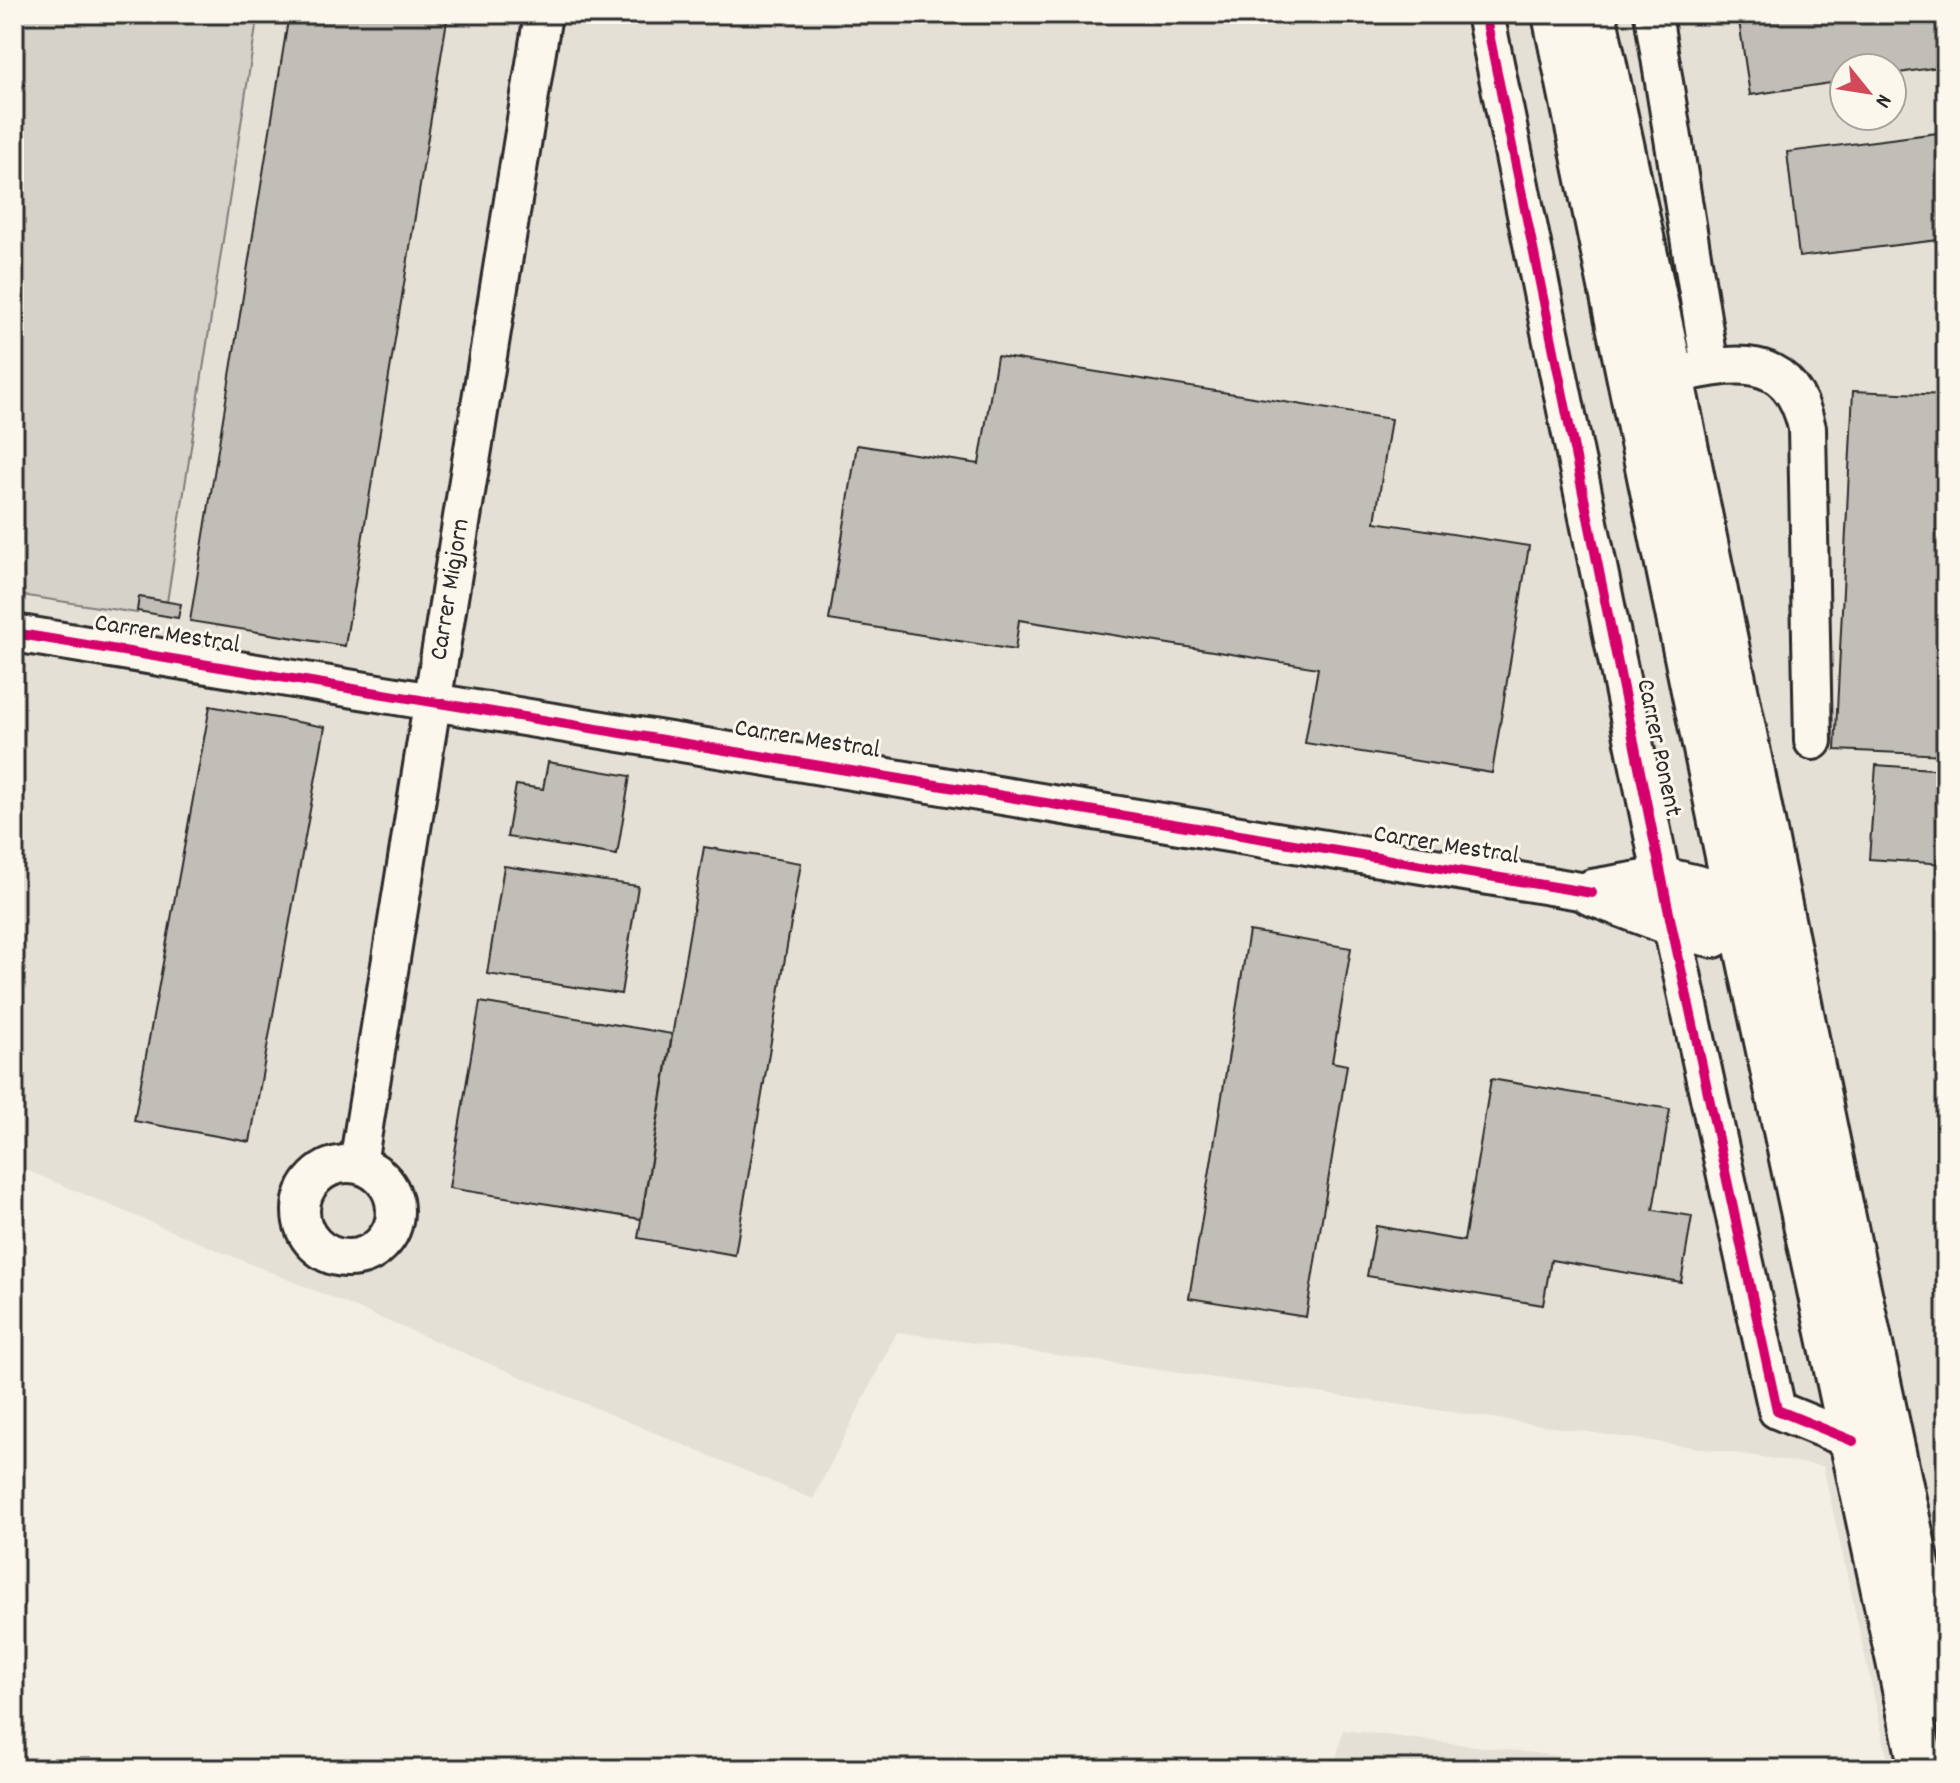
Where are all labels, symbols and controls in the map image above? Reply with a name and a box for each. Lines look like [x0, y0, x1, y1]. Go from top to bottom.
north arrow [1828, 52, 1908, 132]
text: N [1866, 88, 1898, 113]
street label: Carrer Migjorn [421, 516, 480, 663]
street label: Carrer Mestral [92, 605, 242, 665]
street label: Carrer Ponent [1625, 676, 1691, 821]
street label: Carrer Mestral [732, 710, 882, 770]
street label: Carrer Mestral [1371, 816, 1521, 876]

